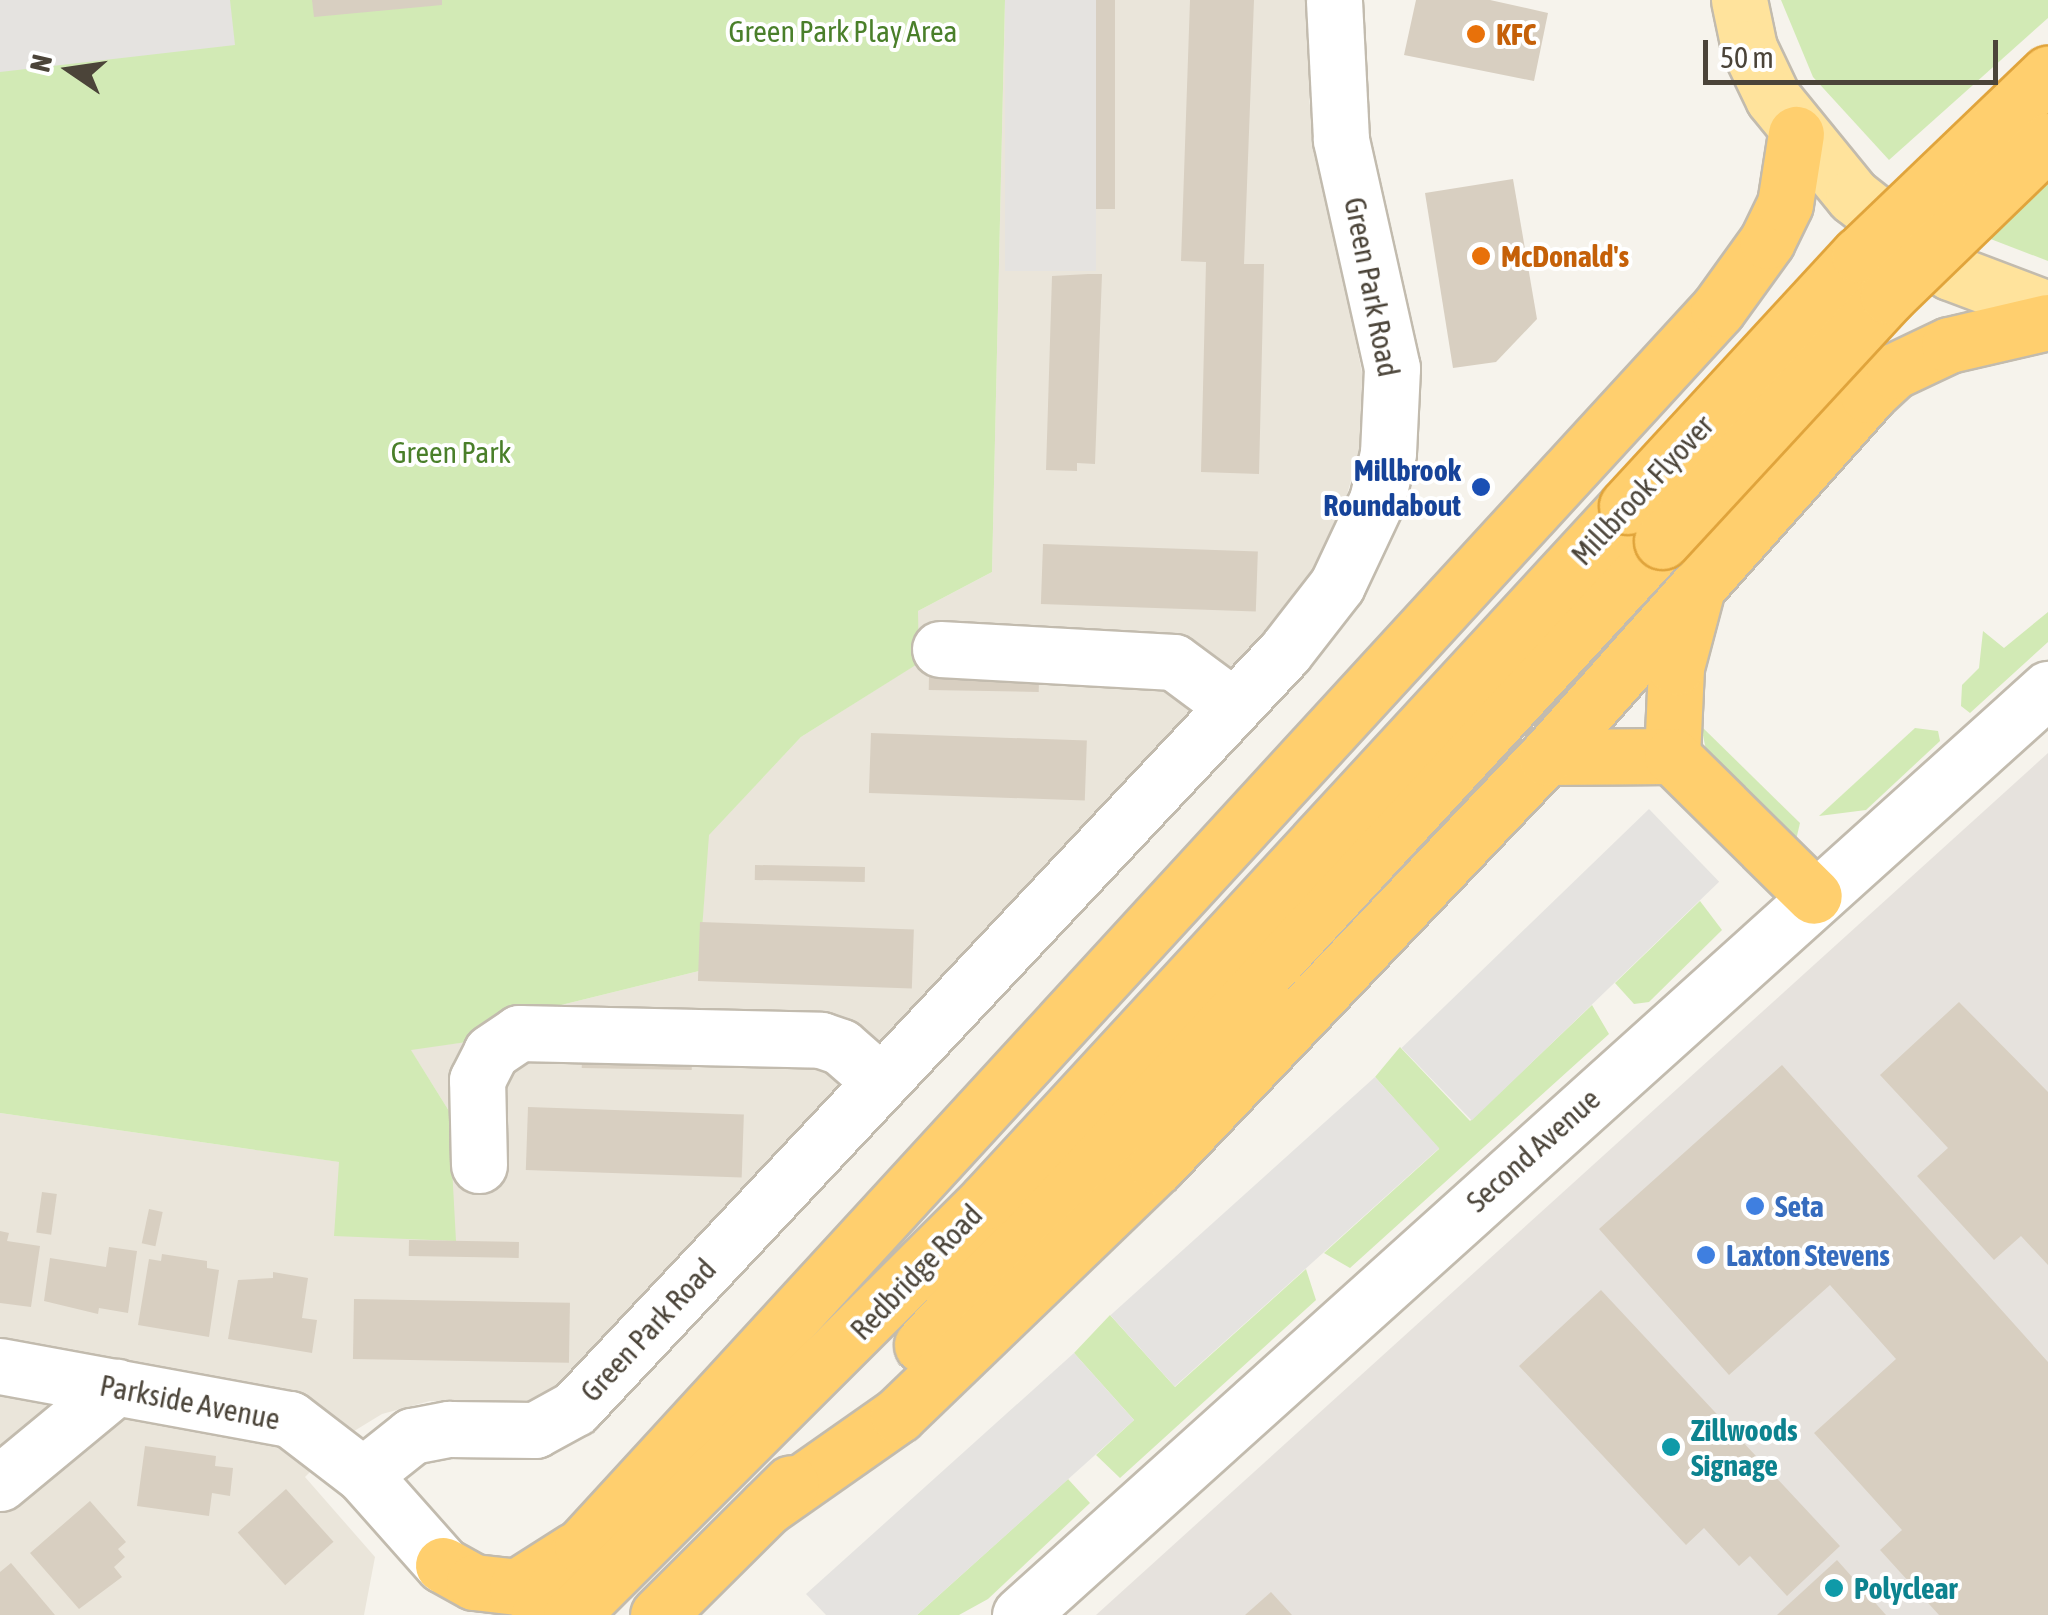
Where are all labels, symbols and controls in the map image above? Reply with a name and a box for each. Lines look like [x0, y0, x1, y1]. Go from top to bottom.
park label: Green Park Play Area [729, 13, 957, 49]
place label: KFC [1496, 16, 1536, 52]
north arrow [20, 20, 120, 120]
scale bar [1708, 20, 2003, 82]
marker: KFC [1465, 23, 1487, 45]
text: 50 m [1720, 40, 1774, 74]
text: N [23, 52, 58, 75]
street label: Green Park Road [1337, 194, 1407, 380]
place label: McDonald's [1501, 238, 1629, 274]
marker: McDonald's [1470, 245, 1492, 267]
street label: Millbrook Flyover [1563, 408, 1721, 572]
park label: Green Park [391, 434, 511, 470]
place label: Millbrook Roundabout [1323, 452, 1461, 522]
marker: Millbrook Roundabout [1470, 476, 1492, 498]
street label: Second Avenue [1459, 1081, 1607, 1219]
place label: Seta [1775, 1188, 1824, 1224]
marker: Seta [1744, 1195, 1766, 1217]
street label: Redbridge Road [843, 1197, 989, 1347]
place label: Laxton Stevens [1726, 1237, 1890, 1273]
marker: Laxton Stevens [1695, 1244, 1717, 1266]
street label: Green Park Road [573, 1251, 723, 1409]
street label: Parkside Avenue [97, 1367, 283, 1437]
place label: Zillwoods Signage [1691, 1412, 1798, 1482]
marker: Zillwoods Signage [1660, 1436, 1682, 1458]
place label: Polyclear [1854, 1570, 1957, 1606]
marker: Polyclear [1823, 1577, 1845, 1599]

